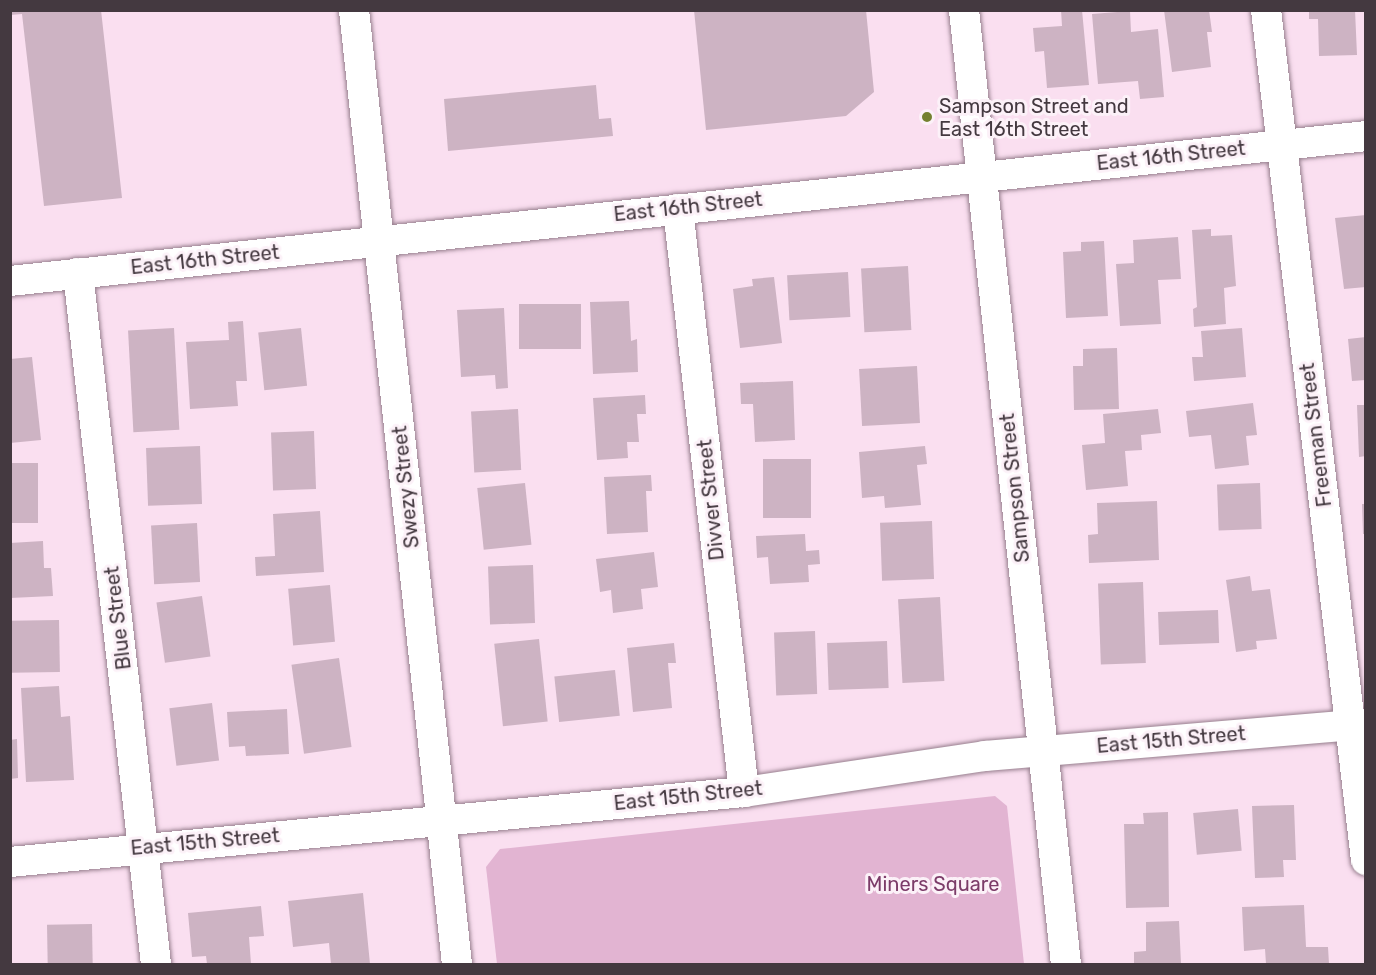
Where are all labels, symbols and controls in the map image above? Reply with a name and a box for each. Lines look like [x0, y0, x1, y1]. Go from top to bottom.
place label: Sampson Street and East 16th Street [939, 94, 1129, 141]
marker: Sampson Street and East 16th Street [920, 110, 934, 124]
street label: East 16th Street [1095, 136, 1247, 176]
street label: East 16th Street [612, 187, 764, 227]
street label: East 16th Street [129, 240, 281, 280]
street label: Freeman Street [1295, 362, 1337, 508]
street label: Sampson Street [995, 412, 1035, 564]
street label: Swezy Street [388, 424, 424, 550]
street label: Divver Street [693, 438, 729, 562]
street label: Blue Street [100, 565, 136, 671]
street label: East 15th Street [1096, 722, 1246, 758]
street label: East 15th Street [613, 776, 763, 816]
street label: East 15th Street [130, 824, 280, 860]
park label: Miners Square [867, 872, 999, 896]

